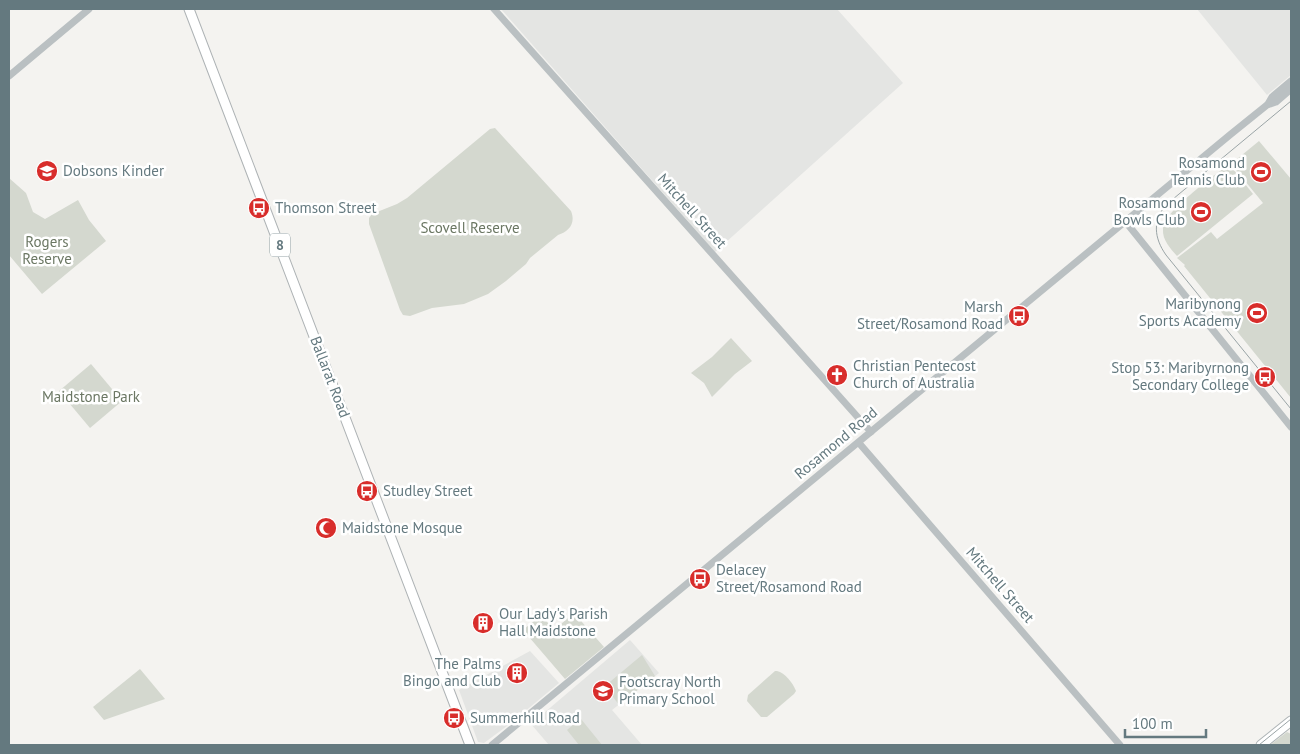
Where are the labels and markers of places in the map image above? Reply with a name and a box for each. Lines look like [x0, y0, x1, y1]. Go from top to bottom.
place label: Rosamond Tennis Club [1171, 153, 1245, 189]
school or university icon: Dobsons Kinder [35, 159, 59, 183]
sports icon: Rosamond Tennis Club [1249, 160, 1273, 184]
place label: Dobsons Kinder [63, 161, 164, 180]
place label: Rosamond Bowls Club [1114, 193, 1185, 229]
bus stop icon: Thomson Street [247, 196, 271, 220]
place label: Thomson Street [275, 198, 377, 217]
sports icon: Rosamond Bowls Club [1189, 200, 1213, 224]
place label: Maribynong Sports Academy [1139, 294, 1241, 330]
place label: Marsh Street/Rosamond Road [857, 297, 1003, 333]
sports icon: Maribynong Sports Academy [1245, 301, 1269, 325]
bus stop icon: Marsh Street/Rosamond Road [1007, 304, 1031, 328]
place label: Christian Pentecost Church of Australia [853, 356, 976, 392]
place label: Stop 53: Maribyrnong Secondary College [1111, 358, 1249, 394]
church icon: Christian Pentecost Church of Australia [825, 363, 849, 387]
bus stop icon: Stop 53: Maribyrnong Secondary College [1253, 365, 1277, 389]
bus stop icon: Studley Street [355, 479, 379, 503]
place label: Studley Street [383, 481, 473, 500]
mosque icon: Maidstone Mosque [314, 516, 338, 540]
place label: Maidstone Mosque [342, 518, 462, 537]
place label: Delacey Street/Rosamond Road [716, 560, 862, 596]
bus stop icon: Delacey Street/Rosamond Road [688, 567, 712, 591]
place label: Our Lady's Parish Hall Maidstone [499, 604, 608, 640]
building icon: Our Lady's Parish Hall Maidstone [471, 611, 495, 635]
place label: The Palms Bingo and Club [403, 654, 501, 690]
building icon: The Palms Bingo and Club [505, 661, 529, 685]
place label: Footscray North Primary School [619, 672, 721, 708]
school or university icon: Footscray North Primary School [591, 679, 615, 703]
bus stop icon: Summerhill Road [442, 706, 466, 730]
place label: Summerhill Road [470, 708, 580, 727]

